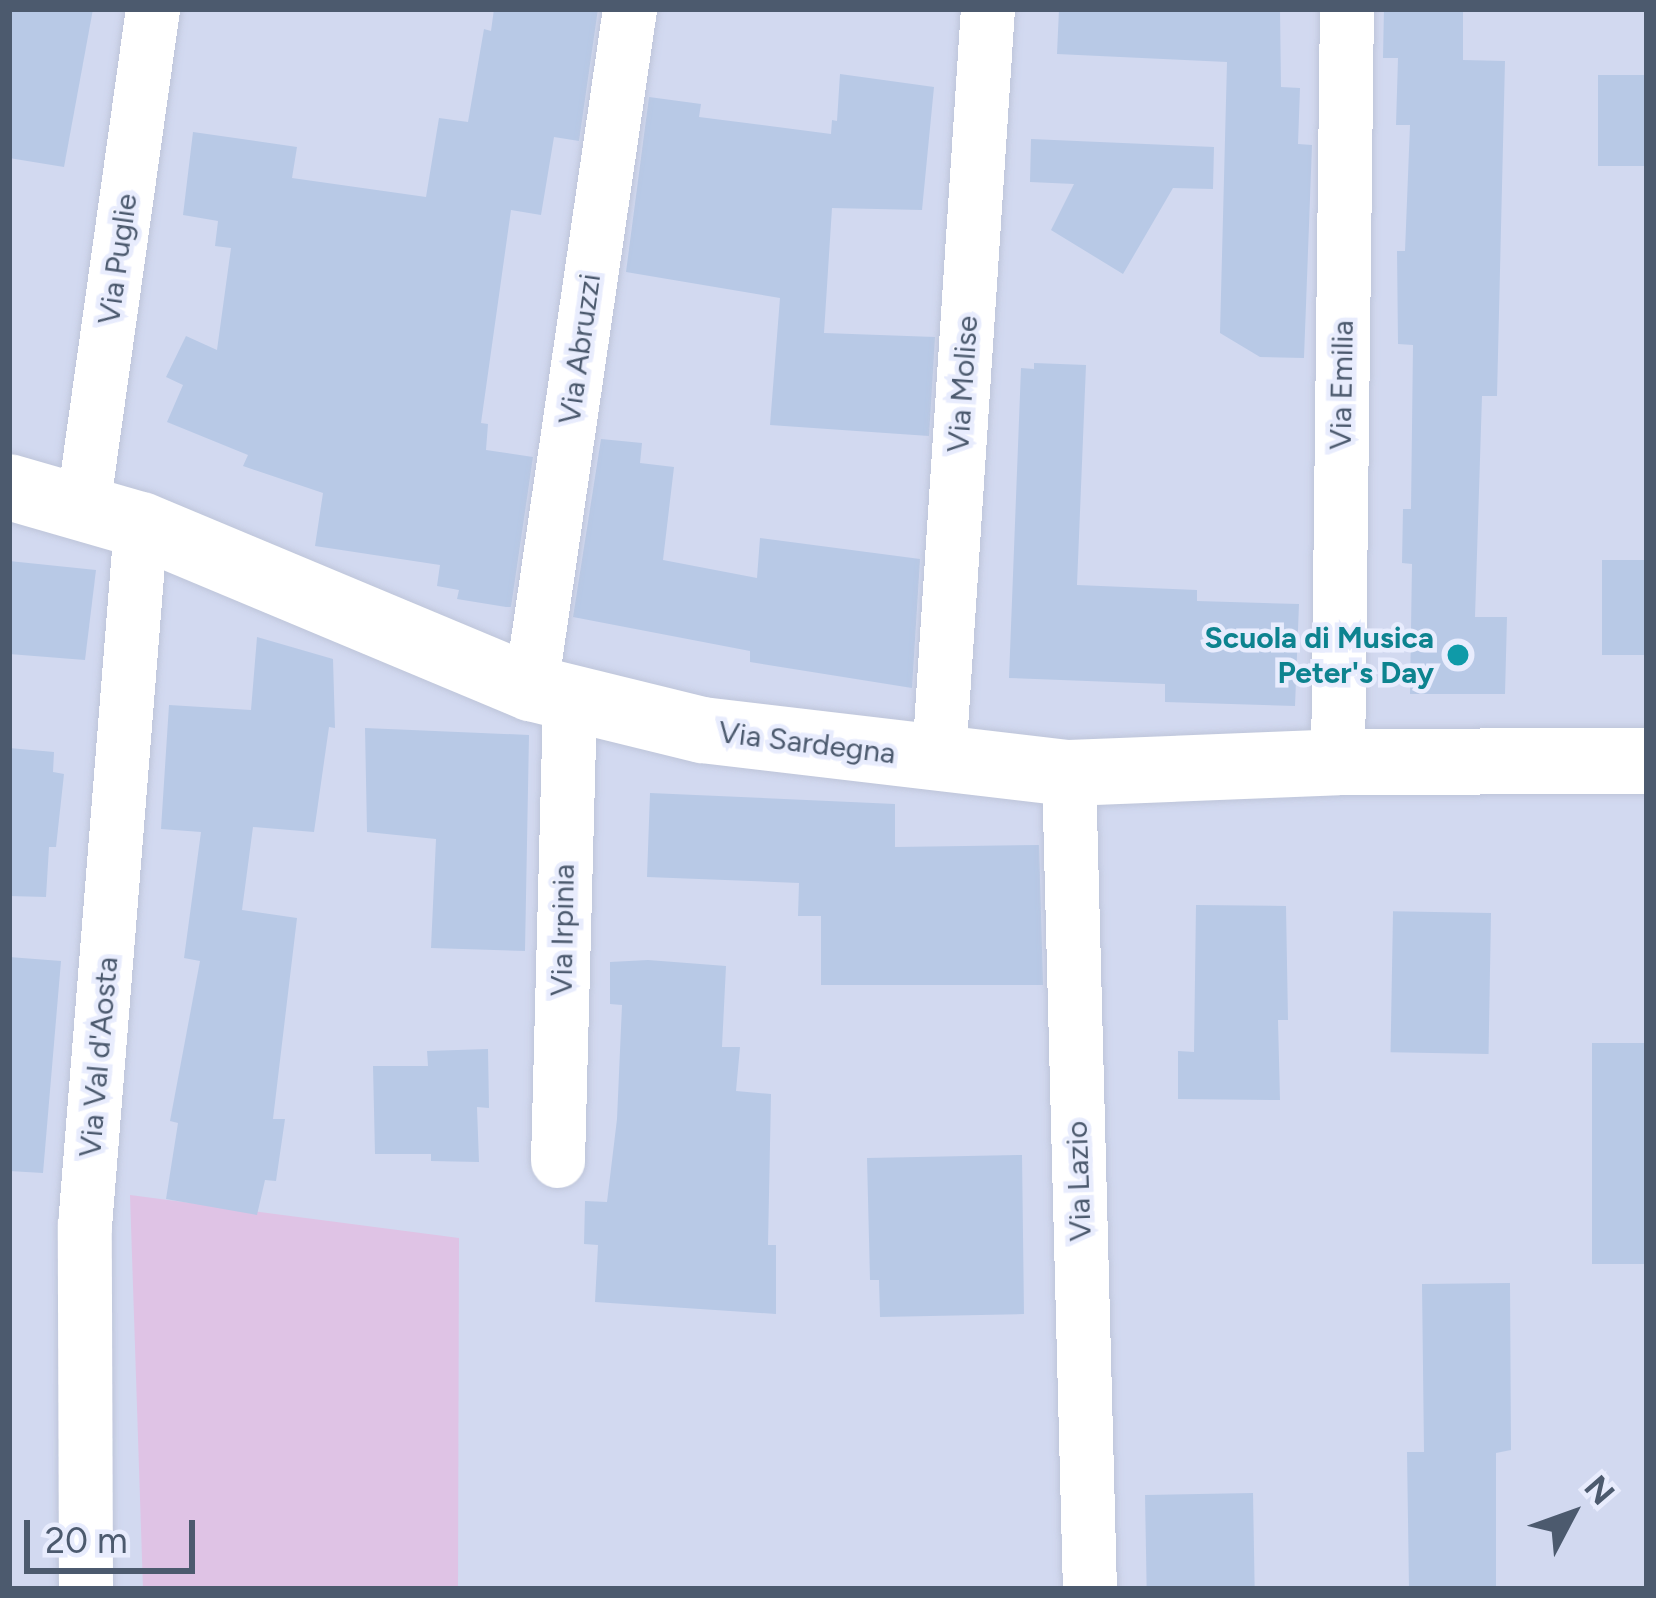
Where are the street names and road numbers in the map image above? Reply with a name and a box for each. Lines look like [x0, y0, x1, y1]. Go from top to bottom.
street label: Via Puglie [91, 191, 145, 327]
street label: Via Abruzzi [552, 271, 608, 427]
street label: Via Molise [940, 314, 986, 454]
street label: Via Emilia [1323, 320, 1361, 450]
street label: Via Sardegna [717, 714, 897, 772]
street label: Via Irpinia [544, 863, 582, 997]
street label: Via Val d'Aosta [72, 955, 126, 1159]
street label: Via Lazio [1059, 1120, 1099, 1242]

